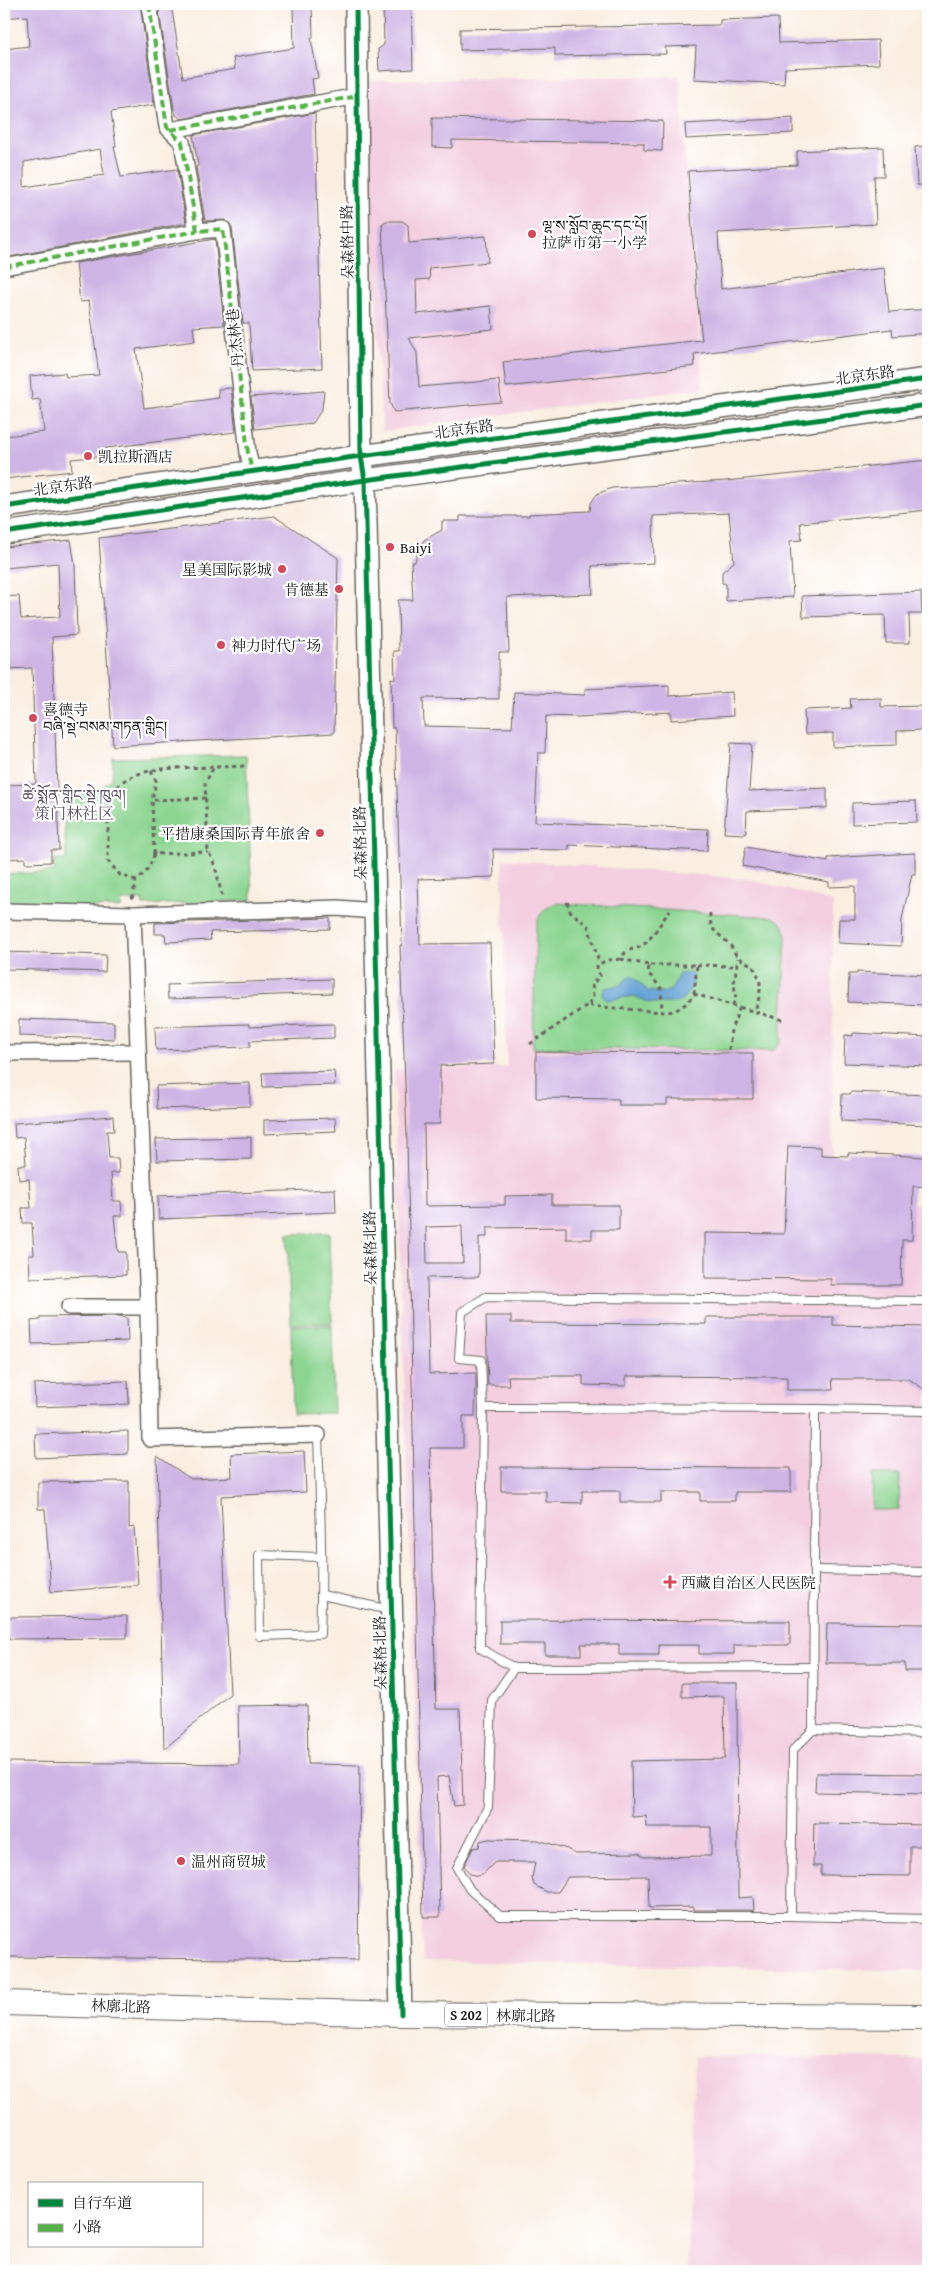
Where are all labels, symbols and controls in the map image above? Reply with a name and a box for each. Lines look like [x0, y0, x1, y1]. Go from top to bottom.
street label: 朵森格中路 [336, 204, 358, 280]
place label: ལྷ་ས་སློབ་ཆུང་དང་པོ། 拉萨市第一小学 [542, 214, 648, 253]
marker: ལྷ་ས་སློབ་ཆུང་དང་པོ། 拉萨市第一小学 [526, 228, 538, 240]
street label: 丹杰林巷 [221, 307, 249, 369]
street label: 北京东路 [834, 360, 896, 390]
street label: 北京东路 [433, 414, 495, 444]
place label: 凯拉斯酒店 [98, 446, 173, 467]
marker: 凯拉斯酒店 [82, 450, 94, 462]
street label: 北京东路 [32, 471, 94, 501]
place label: Baiyi [400, 537, 432, 558]
marker: Baiyi [384, 541, 396, 553]
place label: 星美国际影城 [182, 559, 272, 580]
marker: 星美国际影城 [276, 563, 288, 575]
place label: 肯德基 [284, 579, 329, 600]
marker: 肯德基 [333, 583, 345, 595]
place label: 神力时代广场 [231, 635, 321, 656]
marker: 神力时代广场 [215, 639, 227, 651]
place label: 喜德寺 བཞི་སྡེ་བསམ་གཏན་གླིང། [43, 699, 167, 740]
marker: 喜德寺 བཞི་སྡེ་བསམ་གཏན་གླིང། [27, 712, 39, 724]
district label: ཚེ་སྨོན་གླིང་སྡེ་ཁུལ། 策门林社区 [22, 783, 126, 825]
street label: 朵森格北路 [349, 805, 371, 881]
place label: 平措康桑国际青年旅舍 [160, 823, 310, 844]
marker: 平措康桑国际青年旅舍 [314, 827, 326, 839]
street label: 朵森格北路 [359, 1210, 381, 1286]
place label: 西藏自治区人民医院 [681, 1572, 816, 1593]
marker: 西藏自治区人民医院 [663, 1575, 677, 1589]
street label: 朵森格北路 [369, 1615, 391, 1691]
place label: 温州商贸城 [191, 1851, 266, 1872]
marker: 温州商贸城 [175, 1855, 187, 1867]
street label: 林廓北路 [91, 1994, 151, 2018]
road number: S 202 [445, 2004, 487, 2026]
street label: 林廓北路 [496, 2005, 556, 2026]
legend [28, 2182, 202, 2248]
text: 自行车道 [72, 2192, 132, 2213]
text: 小路 [72, 2216, 102, 2237]

